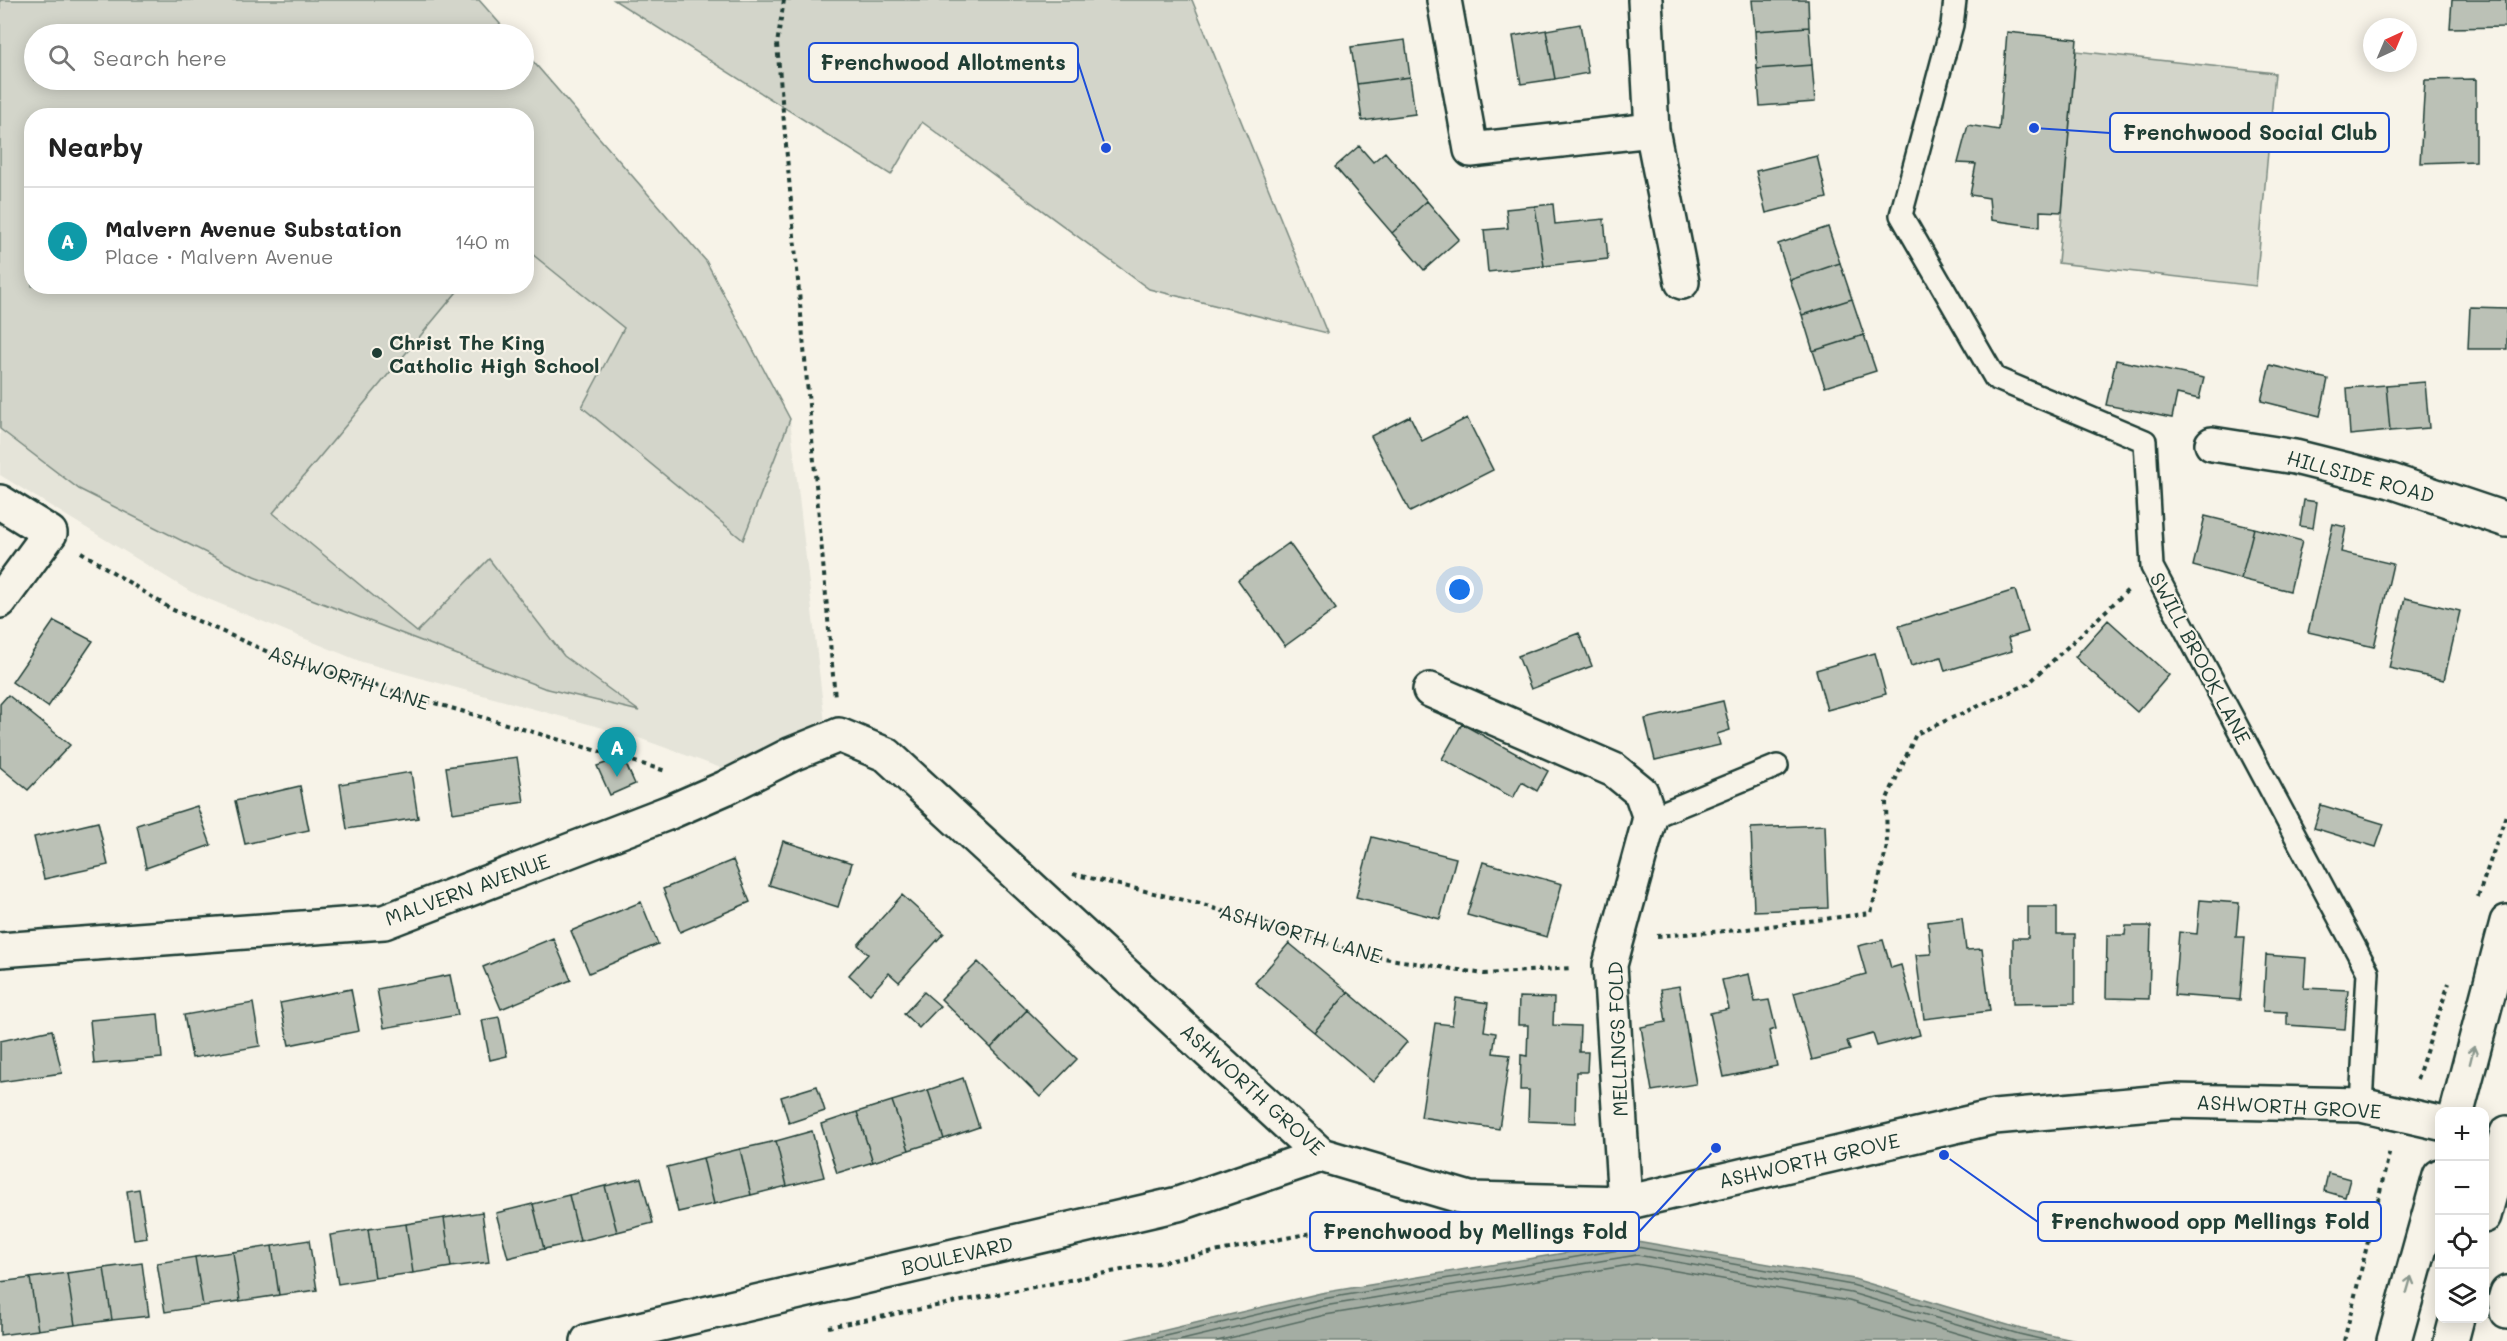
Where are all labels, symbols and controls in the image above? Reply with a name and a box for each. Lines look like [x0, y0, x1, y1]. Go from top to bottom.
north arrow [2363, 18, 2417, 72]
search box [24, 24, 534, 90]
icon: search [45, 41, 78, 74]
text: Search here [93, 43, 227, 72]
callout: Frenchwood Allotments [809, 43, 1078, 82]
text: Frenchwood Allotments [820, 48, 1066, 75]
callout: Frenchwood Social Club [2110, 113, 2389, 152]
text: Frenchwood Social Club [2123, 118, 2377, 145]
text: Nearby [48, 130, 143, 164]
text: Malvern Avenue Substation [105, 214, 402, 243]
text: A [61, 228, 74, 254]
text: 140 m [455, 228, 510, 254]
text: Place · Malvern Avenue [105, 243, 333, 269]
place label: Christ The King Catholic High School [389, 329, 599, 378]
marker: Christ The King Catholic High School [370, 346, 384, 360]
street label: HILLSIDE ROAD [2284, 444, 2438, 508]
street label: SWILL BROOK LANE [2145, 568, 2257, 748]
your location [1445, 575, 1474, 604]
street label: ASHWORTH LANE [265, 639, 433, 715]
pin: A [598, 728, 636, 777]
street label: MALVERN AVENUE [381, 847, 553, 931]
street label: ASHWORTH LANE [1217, 897, 1385, 969]
street label: MELLINGS FOLD [1601, 961, 1633, 1117]
street label: ASHWORTH GROVE [1175, 1017, 1331, 1161]
one-way arrow [2466, 1046, 2478, 1065]
street label: ASHWORTH GROVE [2196, 1088, 2382, 1124]
map controls [2435, 1107, 2489, 1323]
button: + [2435, 1107, 2489, 1161]
street label: ASHWORTH GROVE [1716, 1127, 1902, 1193]
button: − [2435, 1161, 2489, 1215]
callout: Frenchwood opp Mellings Fold [2038, 1202, 2381, 1241]
text: Frenchwood opp Mellings Fold [2051, 1207, 2369, 1234]
callout: Frenchwood by Mellings Fold [1310, 1212, 1639, 1251]
button: locate [2435, 1215, 2489, 1269]
text: Frenchwood by Mellings Fold [1323, 1217, 1627, 1245]
street label: BOULEVARD [899, 1230, 1015, 1280]
button: layers [2435, 1269, 2489, 1323]
one-way arrow [2404, 1276, 2415, 1295]

